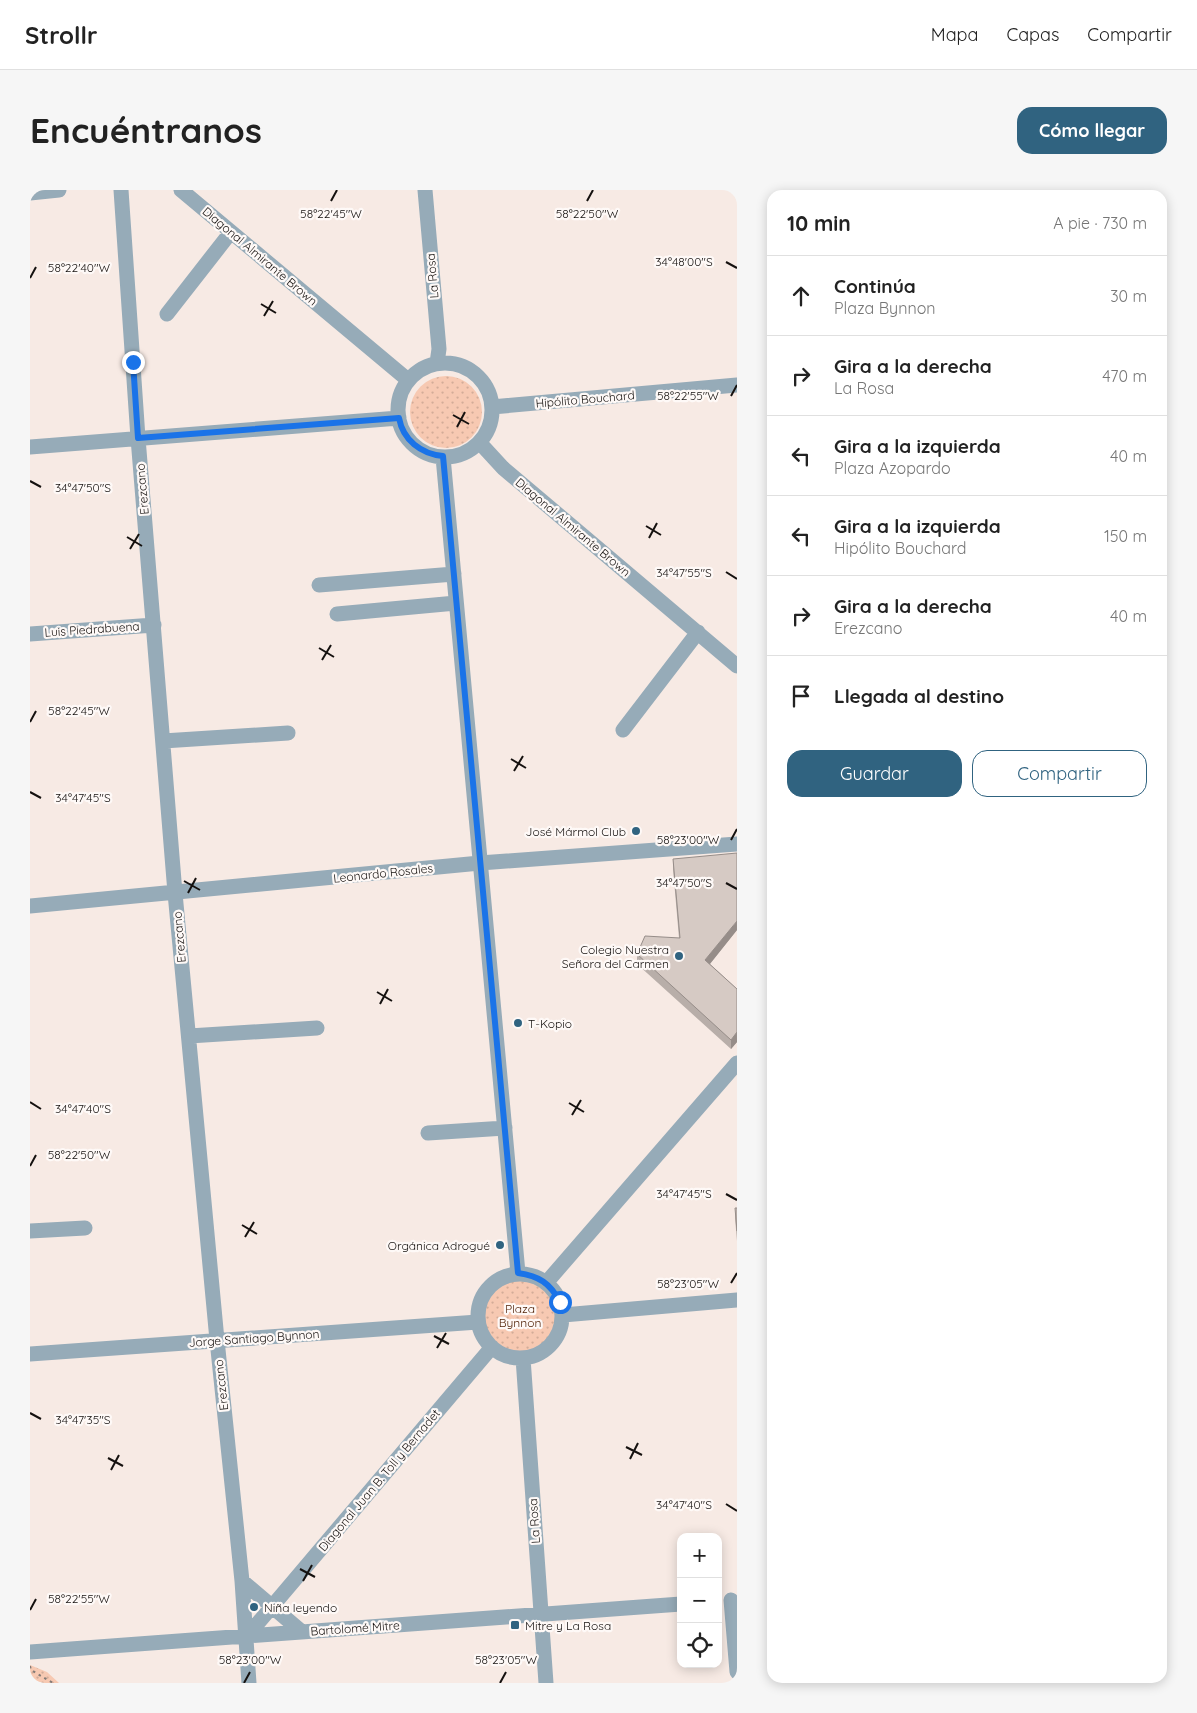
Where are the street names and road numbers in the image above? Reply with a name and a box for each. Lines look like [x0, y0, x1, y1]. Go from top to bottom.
street label: Diagonal Almirante Brown [199, 204, 321, 308]
street label: La Rosa [423, 253, 441, 299]
street label: Hipólito Bouchard [535, 387, 635, 411]
street label: Erezcano [132, 463, 152, 515]
street label: Diagonal Almirante Brown [512, 475, 634, 579]
street label: Luis Piedrabuena [44, 618, 140, 640]
street label: Leonardo Rosales [332, 860, 434, 886]
street label: Erezcano [169, 911, 189, 963]
street label: Jorge Santiago Bynnon [188, 1326, 320, 1350]
street label: Erezcano [211, 1359, 231, 1411]
street label: Diagonal Juan B. Toll y Bernadet [315, 1406, 443, 1554]
street label: La Rosa [525, 1498, 543, 1544]
street label: Bartolomé Mitre [310, 1617, 400, 1639]

